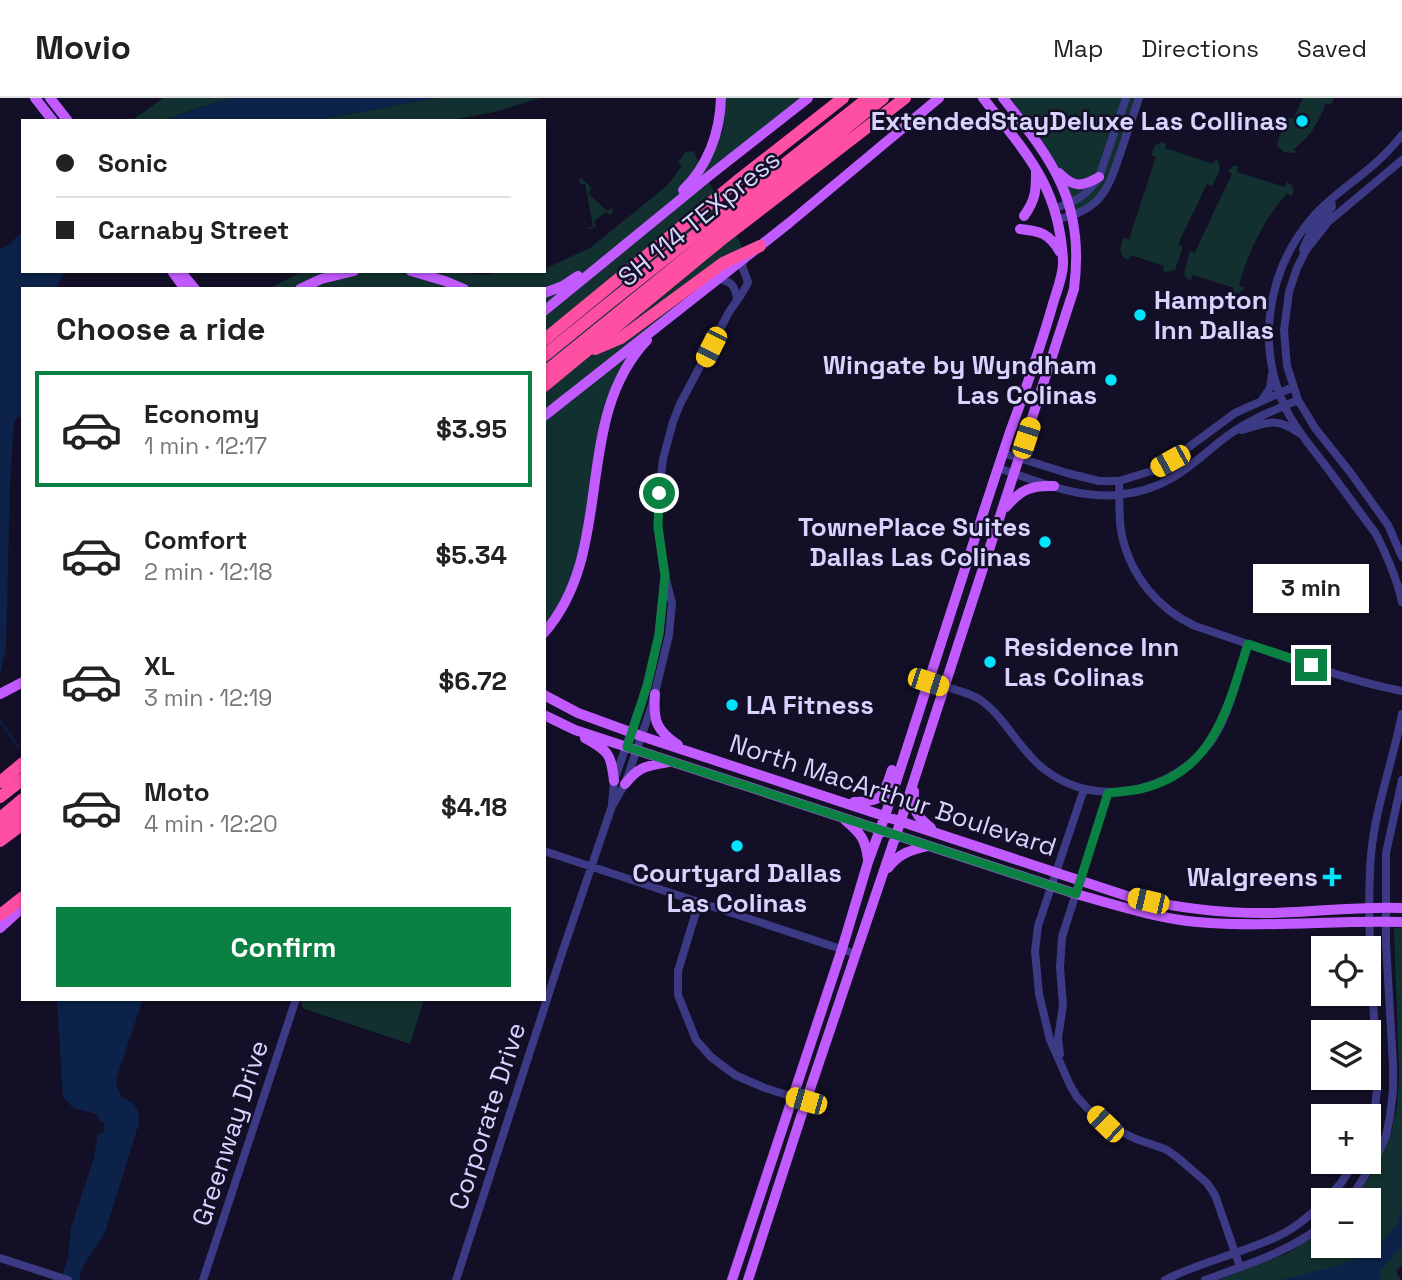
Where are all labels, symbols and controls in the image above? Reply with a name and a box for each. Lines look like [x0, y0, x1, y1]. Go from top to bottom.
text: Movio [35, 27, 131, 69]
text: Map [1053, 33, 1103, 64]
text: Directions [1141, 33, 1259, 64]
text: Saved [1297, 33, 1367, 64]
place label: ExtendedStayDeluxe Las Collinas [871, 104, 1288, 138]
marker: ExtendedStayDeluxe Las Collinas [1294, 113, 1310, 129]
street label: SH 114 TEXpress [611, 142, 787, 294]
text: Sonic [98, 146, 168, 180]
text: Carnaby Street [98, 213, 289, 247]
place label: Hampton Inn Dallas [1154, 283, 1274, 347]
marker: Hampton Inn Dallas [1132, 307, 1148, 323]
text: Choose a ride [56, 309, 266, 349]
car [693, 324, 730, 370]
place label: Wingate by Wyndham Las Colinas [823, 348, 1097, 412]
marker: Wingate by Wyndham Las Colinas [1103, 372, 1119, 388]
text: Economy [144, 397, 260, 431]
icon: car [60, 398, 123, 461]
text: $3.95 [436, 412, 507, 446]
car [1010, 415, 1043, 461]
text: 1 min · 12:17 [144, 431, 267, 461]
car [1147, 442, 1194, 480]
route start [643, 477, 675, 509]
place label: TownePlace Suites Dallas Las Colinas [798, 510, 1031, 574]
text: Comfort [144, 523, 247, 557]
icon: car [60, 524, 123, 587]
marker: TownePlace Suites Dallas Las Colinas [1037, 534, 1053, 550]
text: $5.34 [436, 538, 507, 572]
text: 2 min · 12:18 [144, 557, 273, 587]
callout: 3 min [1253, 564, 1369, 612]
text: 3 min [1281, 573, 1341, 603]
place label: Residence Inn Las Colinas [1004, 630, 1179, 694]
text: XL [144, 649, 175, 683]
route end [1295, 649, 1327, 681]
icon: car [60, 650, 123, 713]
marker: Residence Inn Las Colinas [982, 654, 998, 670]
text: $6.72 [439, 664, 507, 698]
car [905, 666, 952, 698]
text: 3 min · 12:19 [144, 683, 272, 713]
place label: LA Fitness [746, 688, 874, 722]
marker: LA Fitness [724, 697, 740, 713]
street label: North MacArthur Boulevard [725, 726, 1061, 864]
text: Moto [144, 775, 210, 809]
icon: car [60, 776, 123, 839]
text: $4.18 [441, 790, 507, 824]
text: 4 min · 12:20 [144, 809, 278, 839]
marker: Courtyard Dallas Las Colinas [729, 838, 745, 854]
place label: Courtyard Dallas Las Colinas [632, 856, 842, 920]
place label: Walgreens [1187, 860, 1318, 894]
marker: Walgreens [1324, 869, 1340, 885]
car [1126, 886, 1171, 916]
button: Confirm [56, 907, 511, 987]
map controls [1311, 936, 1381, 1258]
button: locate [1311, 936, 1381, 1006]
street label: Corporate Drive [441, 1018, 533, 1214]
button: layers [1311, 1020, 1381, 1090]
street label: Greenway Drive [184, 1036, 276, 1230]
car [783, 1085, 830, 1117]
car [1083, 1102, 1128, 1146]
button: + [1311, 1104, 1381, 1174]
button: − [1311, 1188, 1381, 1258]

